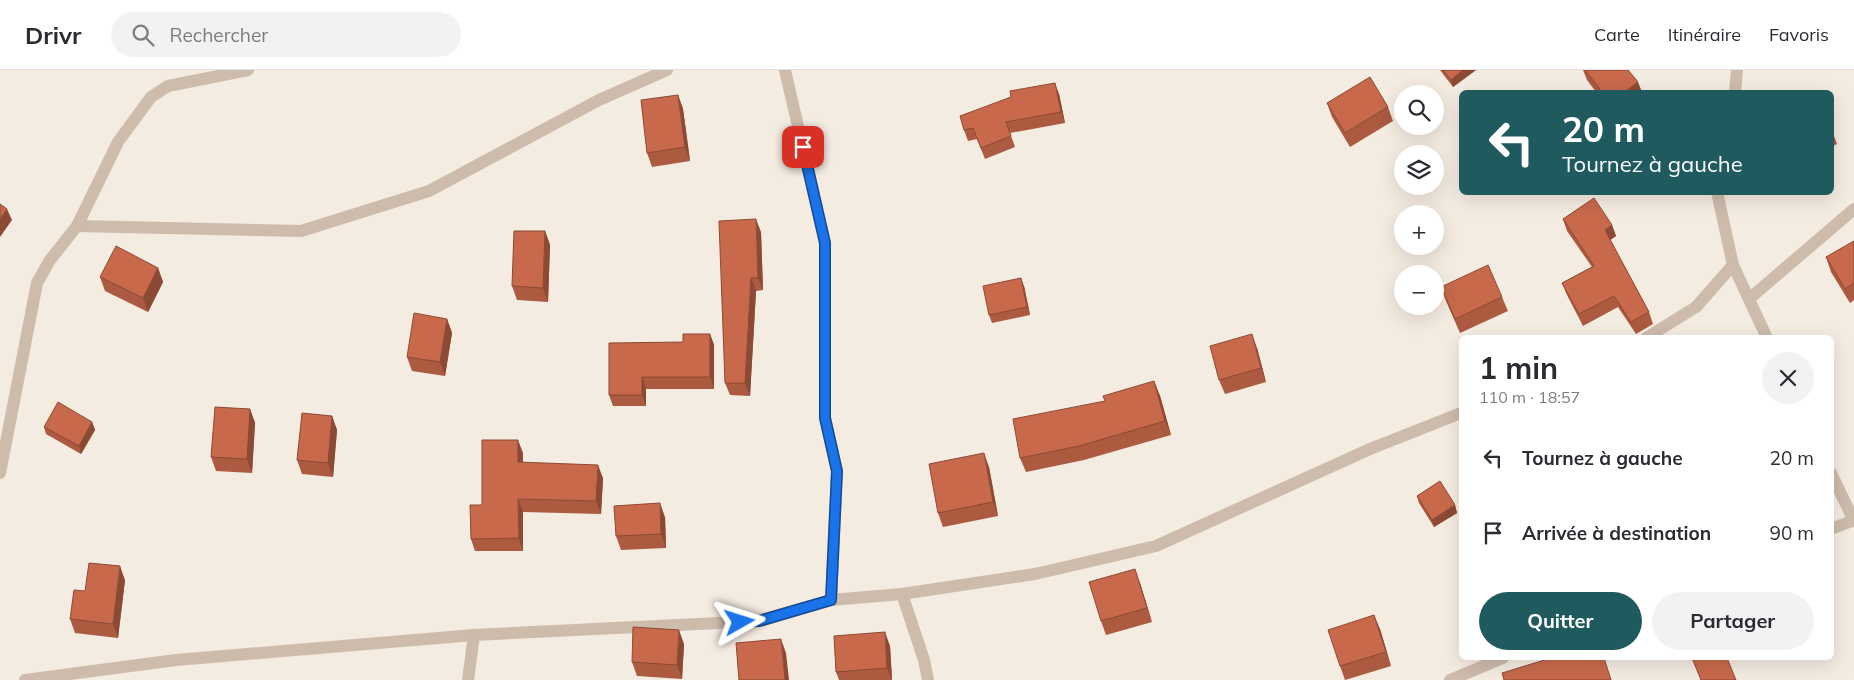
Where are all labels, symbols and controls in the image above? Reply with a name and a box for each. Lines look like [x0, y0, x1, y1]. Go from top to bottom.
search box [111, 12, 461, 57]
text: Drivr [25, 20, 81, 50]
icon: search [129, 21, 157, 49]
text: Rechercher [169, 23, 268, 47]
text: Carte [1594, 23, 1640, 46]
text: Itinéraire [1668, 23, 1741, 46]
text: Favoris [1769, 23, 1829, 46]
map controls [1394, 85, 1444, 315]
button: search [1394, 85, 1444, 135]
text: 20 m [1562, 107, 1645, 151]
icon: left [1479, 110, 1544, 175]
pin [782, 126, 824, 168]
icon: arrive [789, 133, 817, 161]
button: layers [1394, 145, 1444, 195]
text: Tournez à gauche [1562, 150, 1743, 178]
button: + [1394, 205, 1444, 255]
button: − [1394, 265, 1444, 315]
text: 1 min [1479, 349, 1558, 387]
button: close [1762, 352, 1814, 404]
text: 110 m · 18:57 [1479, 387, 1580, 407]
icon: left [1479, 444, 1507, 472]
text: Tournez à gauche [1522, 446, 1683, 470]
text: 20 m [1770, 446, 1814, 470]
icon: arrive [1479, 519, 1507, 547]
text: Arrivée à destination [1522, 521, 1711, 545]
text: 90 m [1770, 521, 1814, 545]
button: Quitter [1479, 592, 1642, 650]
button: Partager [1652, 592, 1814, 650]
position arrow [713, 595, 765, 647]

